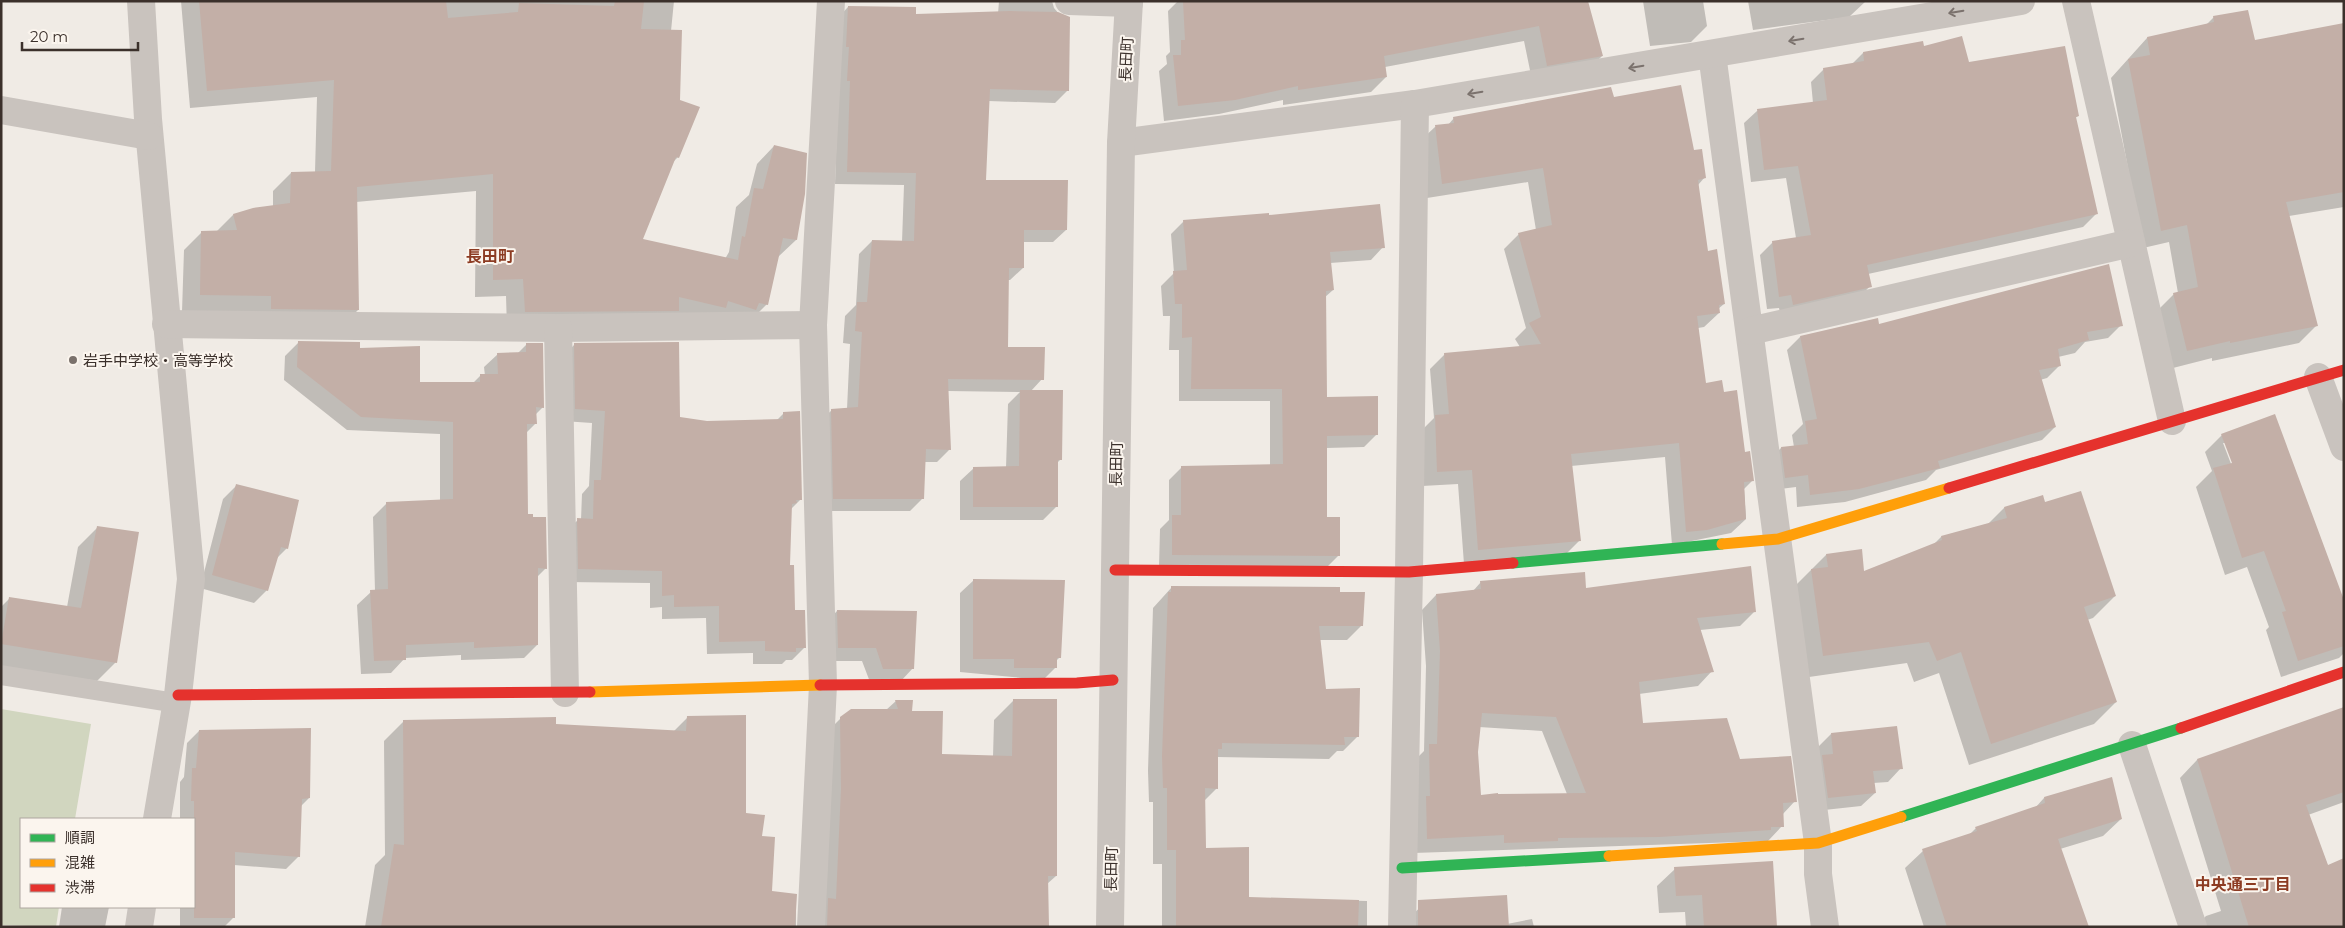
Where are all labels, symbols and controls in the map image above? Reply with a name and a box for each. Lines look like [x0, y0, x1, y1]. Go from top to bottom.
one-way arrow [1948, 8, 1964, 18]
scale bar [22, 20, 139, 52]
text: 20 m [30, 27, 68, 46]
one-way arrow [1788, 35, 1804, 45]
street label: 長田町 [1115, 36, 1137, 82]
one-way arrow [1628, 62, 1644, 72]
one-way arrow [1468, 89, 1484, 99]
district label: 長田町 [466, 247, 514, 266]
place label: 岩手中学校・高等学校 [83, 351, 233, 370]
marker: 岩手中学校・高等学校 [67, 354, 79, 366]
street label: 長田町 [1106, 441, 1126, 487]
legend [20, 818, 195, 908]
text: 順調 [65, 828, 95, 847]
street label: 長田町 [1101, 846, 1121, 892]
text: 混雑 [65, 853, 95, 872]
district label: 中央通三丁目 [2195, 875, 2291, 894]
text: 渋滞 [65, 878, 95, 897]

